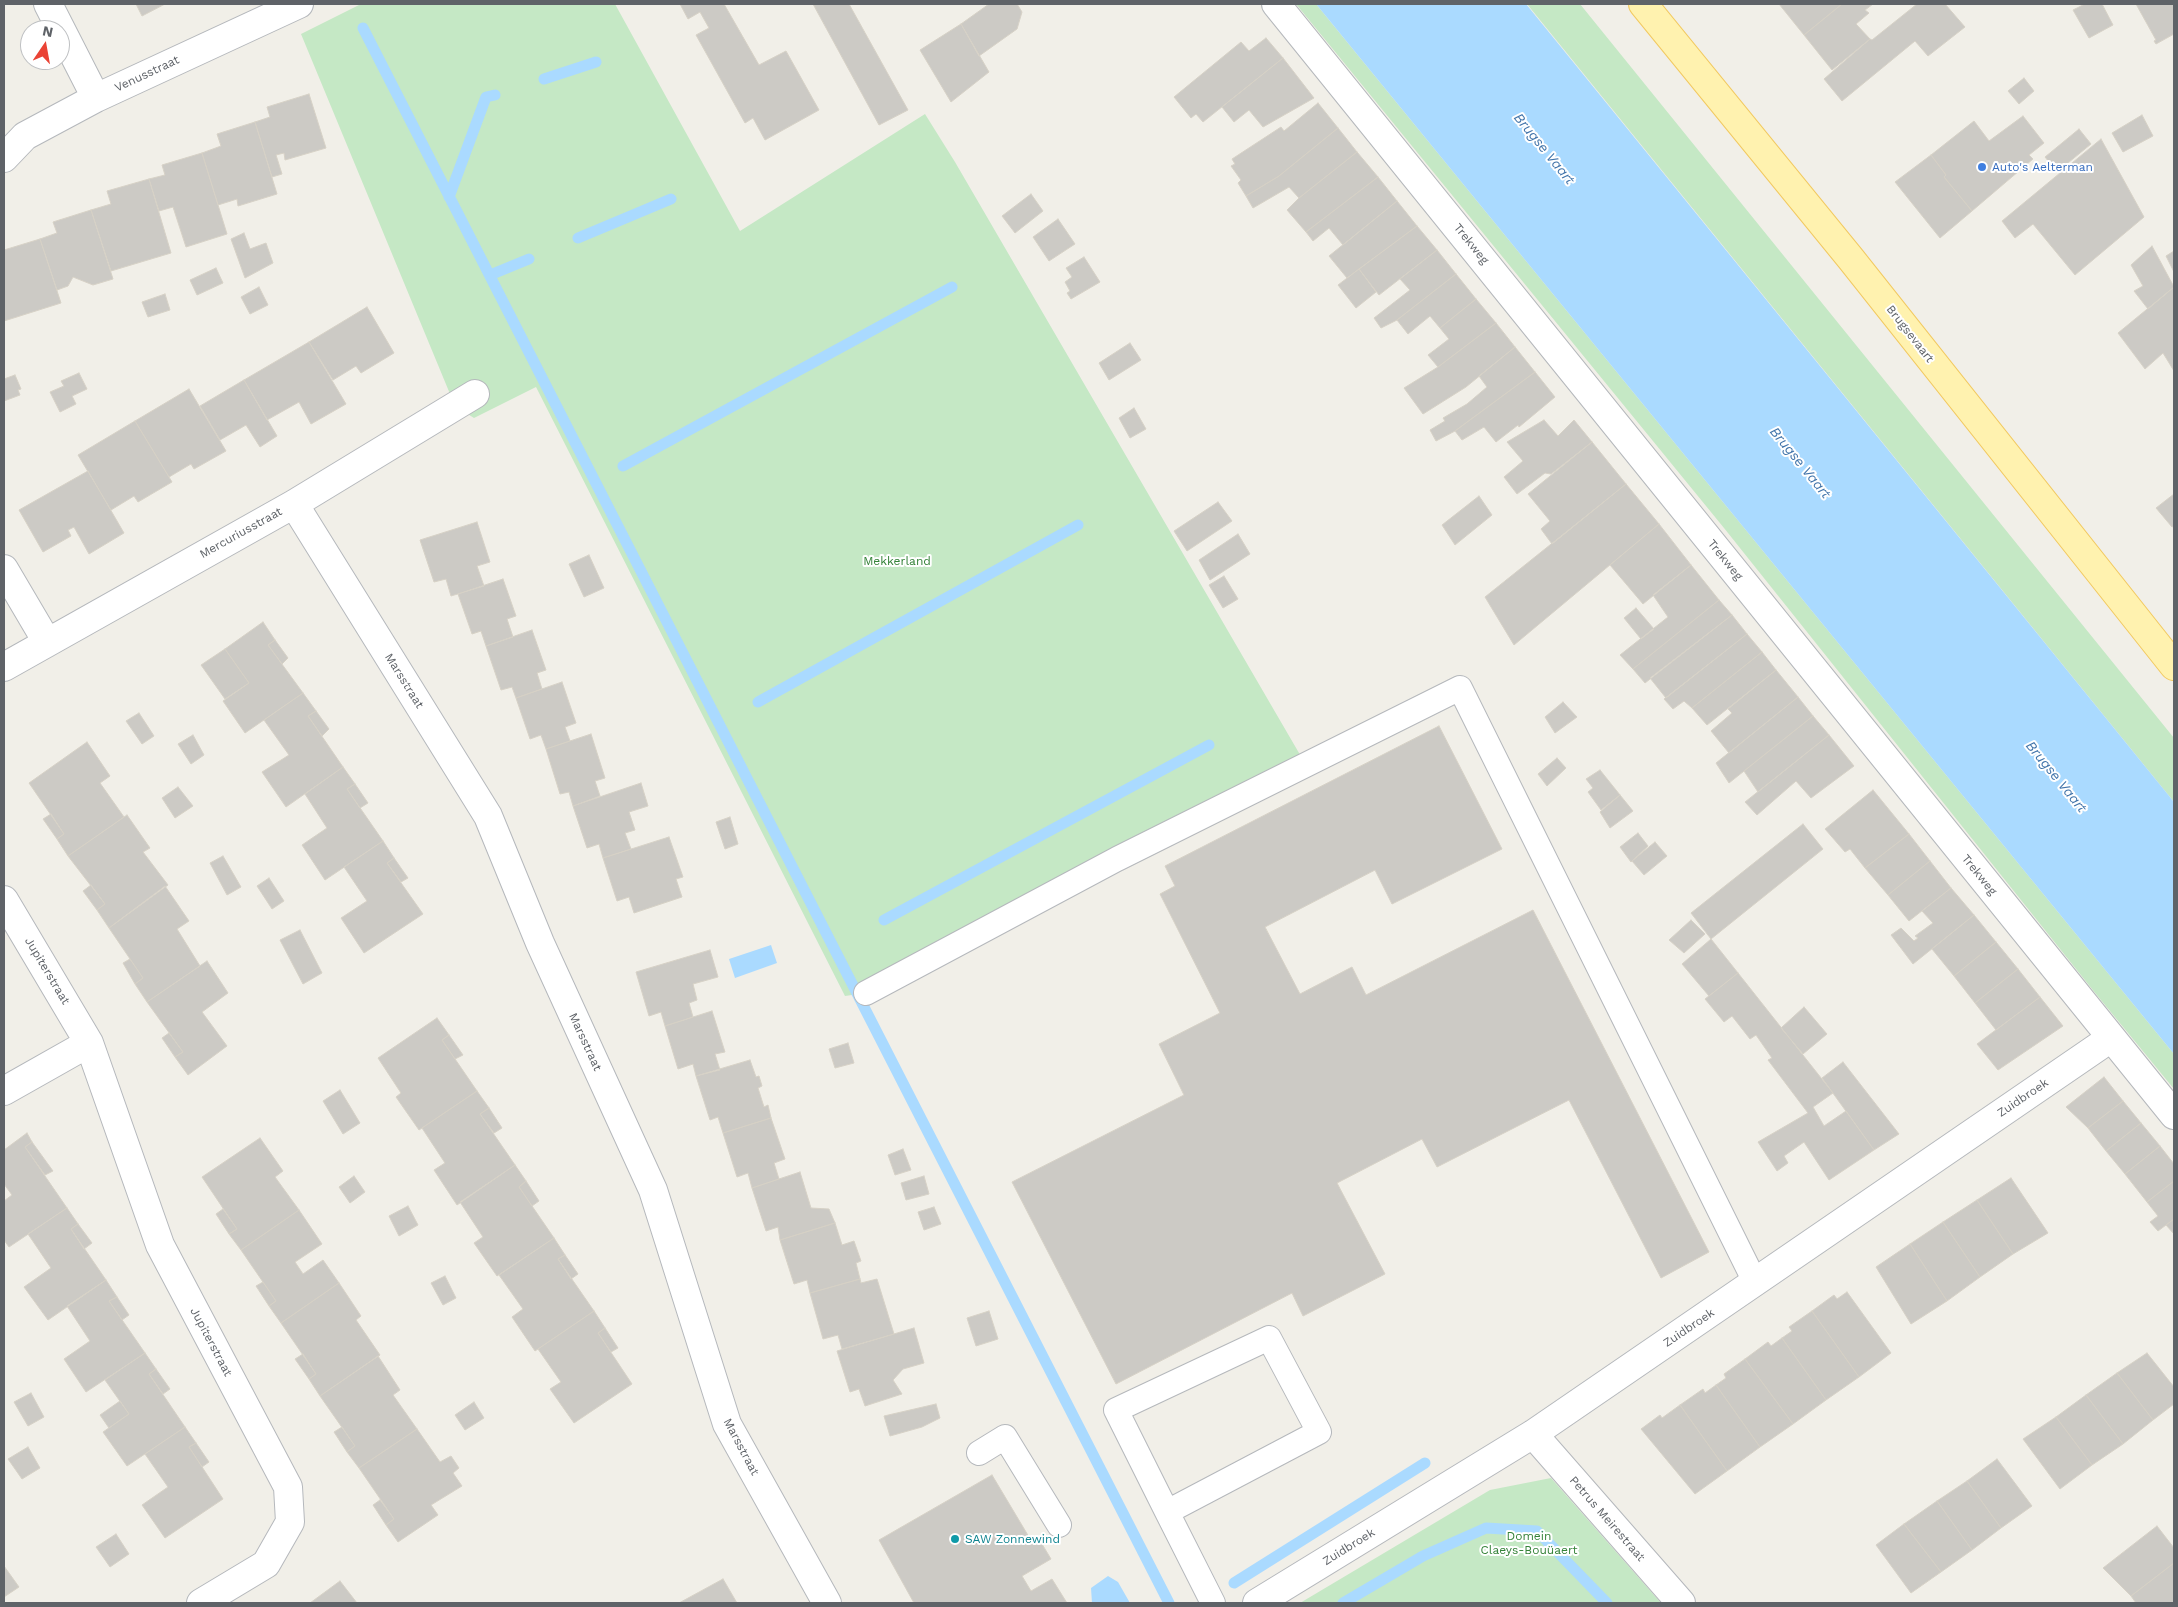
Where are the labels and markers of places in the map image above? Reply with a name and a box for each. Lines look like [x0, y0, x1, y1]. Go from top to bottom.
place label: Auto's Aelterman [1992, 160, 2093, 174]
marker: Auto's Aelterman [1976, 161, 1988, 173]
place label: SAW Zonnewind [965, 1532, 1060, 1546]
marker: SAW Zonnewind [949, 1533, 961, 1545]

